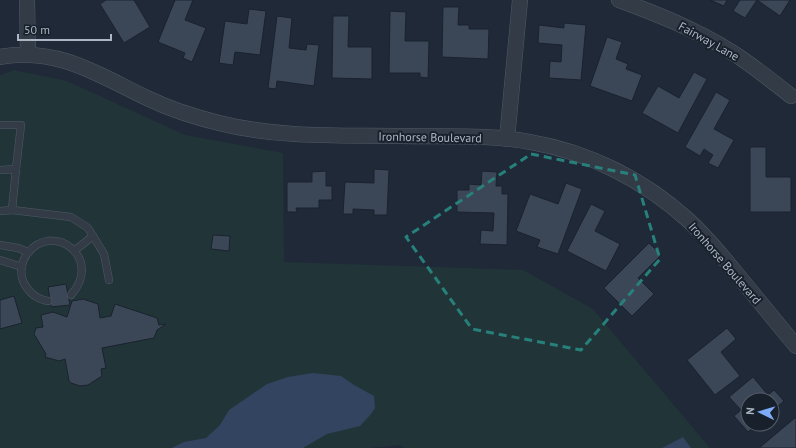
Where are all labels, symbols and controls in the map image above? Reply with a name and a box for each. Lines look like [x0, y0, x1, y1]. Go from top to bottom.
scale bar [18, 16, 111, 42]
street label: Fairway Lane [676, 18, 742, 64]
text: 50 m [24, 22, 50, 37]
street label: Ironhorse Boulevard [378, 129, 482, 145]
street label: Ironhorse Boulevard [685, 219, 765, 307]
north arrow [740, 392, 780, 432]
text: N [743, 407, 757, 415]

